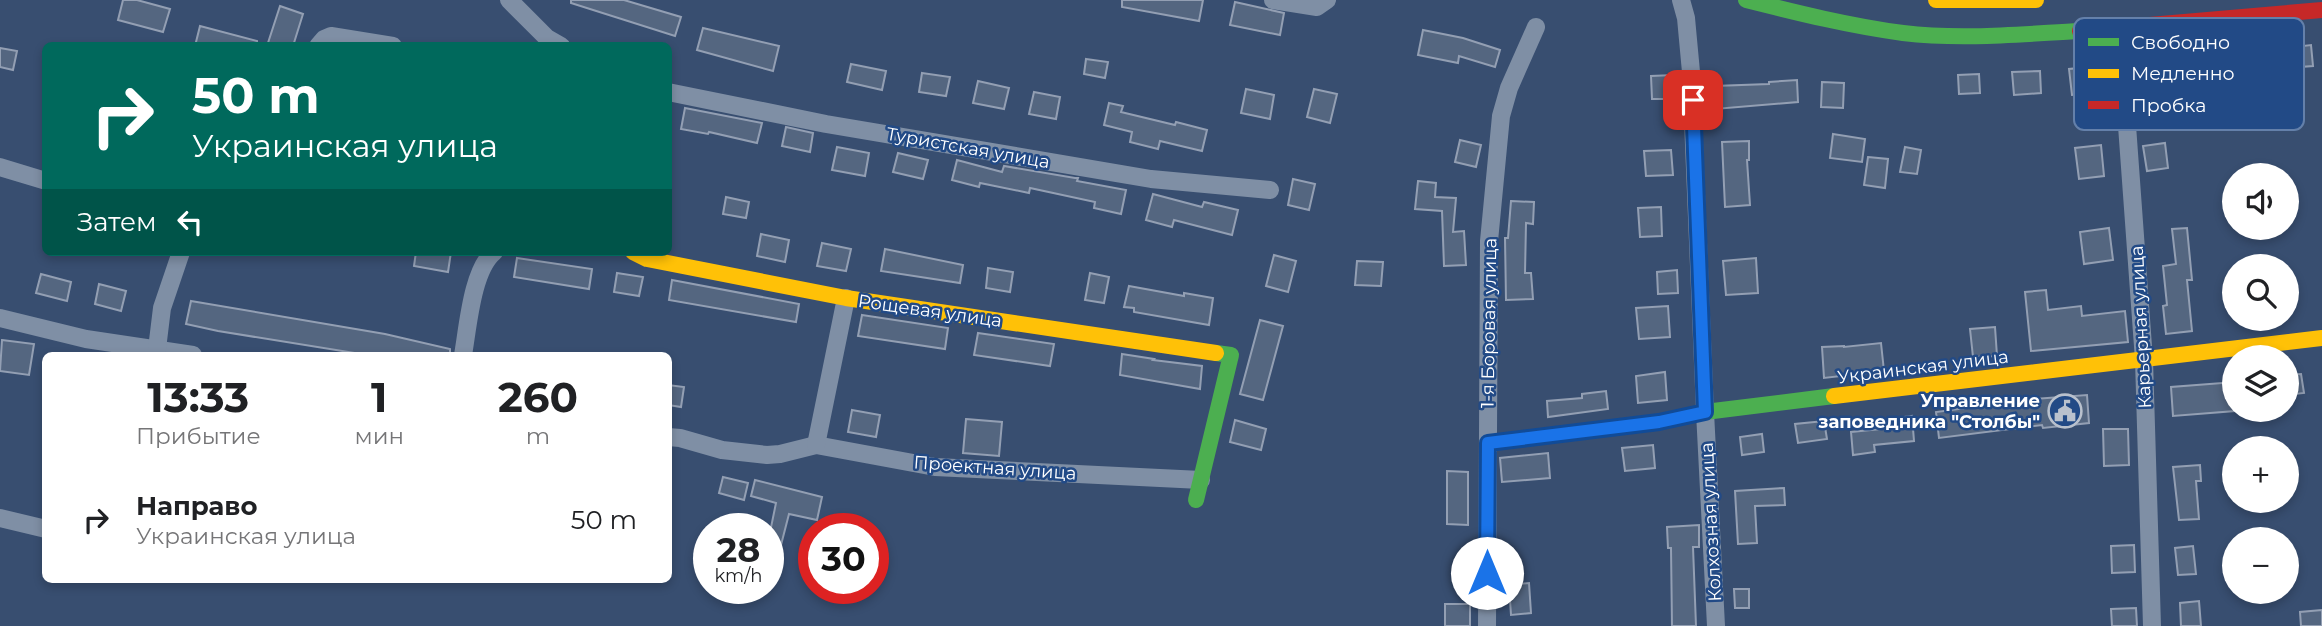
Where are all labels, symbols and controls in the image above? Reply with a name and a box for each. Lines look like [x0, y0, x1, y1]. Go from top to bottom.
legend [2074, 18, 2304, 130]
text: Свободно [2131, 31, 2230, 54]
text: Медленно [2131, 62, 2235, 85]
text: 50 m [192, 66, 320, 125]
icon: right [77, 70, 168, 161]
pin [1663, 70, 1723, 130]
icon: arrive [1674, 81, 1712, 119]
text: Пробка [2131, 94, 2206, 117]
street label: Туристская улица [885, 123, 1051, 173]
text: Украинская улица [192, 126, 498, 165]
map controls [2222, 163, 2299, 604]
button: sound [2222, 163, 2299, 240]
icon: left [171, 203, 209, 241]
text: Затем [77, 206, 157, 238]
street label: 1-я Боровая улица [1477, 238, 1501, 408]
street label: Карьерная улица [2126, 245, 2156, 409]
button: search [2222, 254, 2299, 331]
street label: Рощевая улица [857, 290, 1003, 332]
button: layers [2222, 345, 2299, 422]
street label: Украинская улица [1836, 346, 2010, 388]
text: 13:33 [147, 371, 249, 423]
text: 1 [371, 371, 388, 423]
text: 260 [498, 371, 578, 423]
place label: Управление заповедника "Столбы" [1818, 390, 2040, 433]
public building icon: Управление заповедника "Столбы" [2046, 392, 2084, 430]
text: Прибытие [136, 422, 261, 450]
text: мин [355, 422, 404, 450]
text: m [526, 422, 550, 450]
button: + [2222, 436, 2299, 513]
street label: Колхозная улица [1696, 442, 1726, 602]
street label: Проектная улица [913, 451, 1077, 485]
text: Направо [136, 490, 257, 522]
icon: right [77, 501, 115, 539]
text: 50 m [571, 504, 637, 536]
speed limit sign: 30 [798, 513, 889, 604]
text: Украинская улица [136, 522, 356, 550]
button: − [2222, 527, 2299, 604]
text: 28 [717, 528, 760, 571]
position arrow [1450, 536, 1524, 610]
text: km/h [714, 565, 763, 587]

